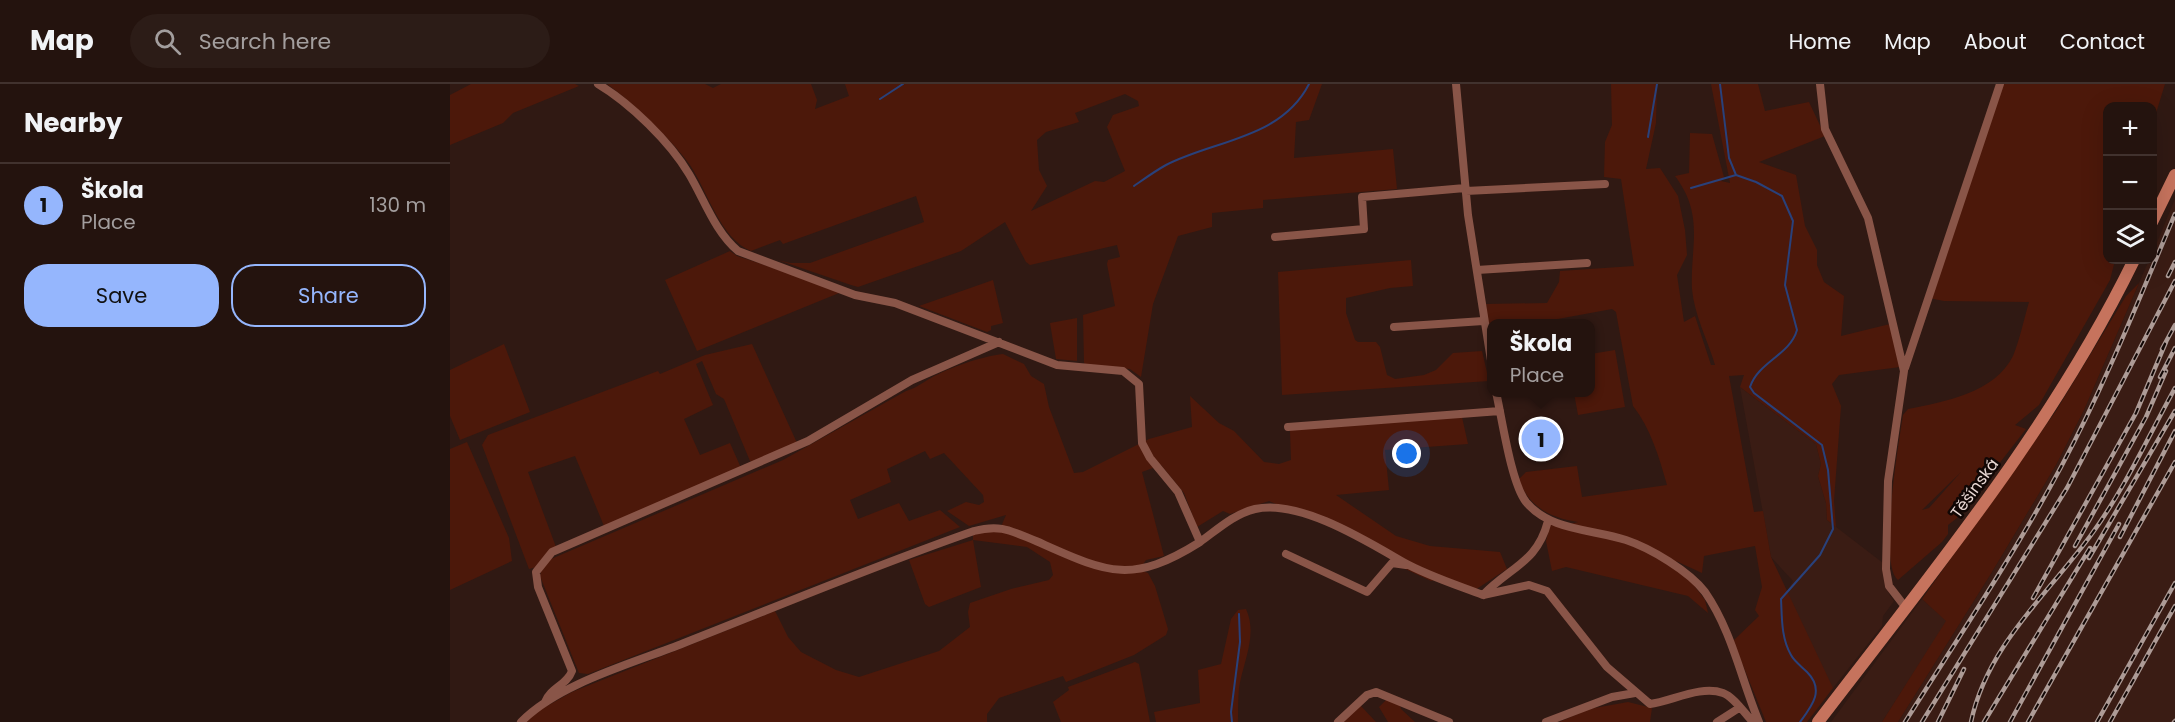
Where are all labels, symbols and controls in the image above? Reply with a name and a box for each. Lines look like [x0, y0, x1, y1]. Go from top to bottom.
search box [130, 14, 550, 68]
text: Map [30, 21, 94, 60]
icon: search [151, 25, 184, 58]
text: Search here [199, 26, 331, 57]
text: Home [1789, 27, 1851, 56]
text: Map [1884, 27, 1931, 56]
text: About [1964, 27, 2027, 56]
text: Contact [2060, 27, 2145, 56]
map controls [2103, 102, 2157, 264]
button: + [2103, 102, 2157, 156]
text: Nearby [24, 105, 122, 141]
button: − [2103, 156, 2157, 210]
text: Škola [81, 175, 144, 206]
text: 1 [40, 191, 47, 219]
text: 130 m [369, 191, 426, 219]
text: Place [81, 208, 136, 236]
button: layers [2103, 210, 2157, 264]
button: Save [24, 264, 219, 327]
button: Share [231, 264, 426, 327]
popup [1487, 319, 1595, 397]
text: Škola [1510, 328, 1572, 359]
text: Place [1510, 361, 1564, 389]
pin: 1 [1522, 416, 1560, 462]
your location [1392, 439, 1421, 468]
street label: Těšínská [1945, 454, 2004, 523]

